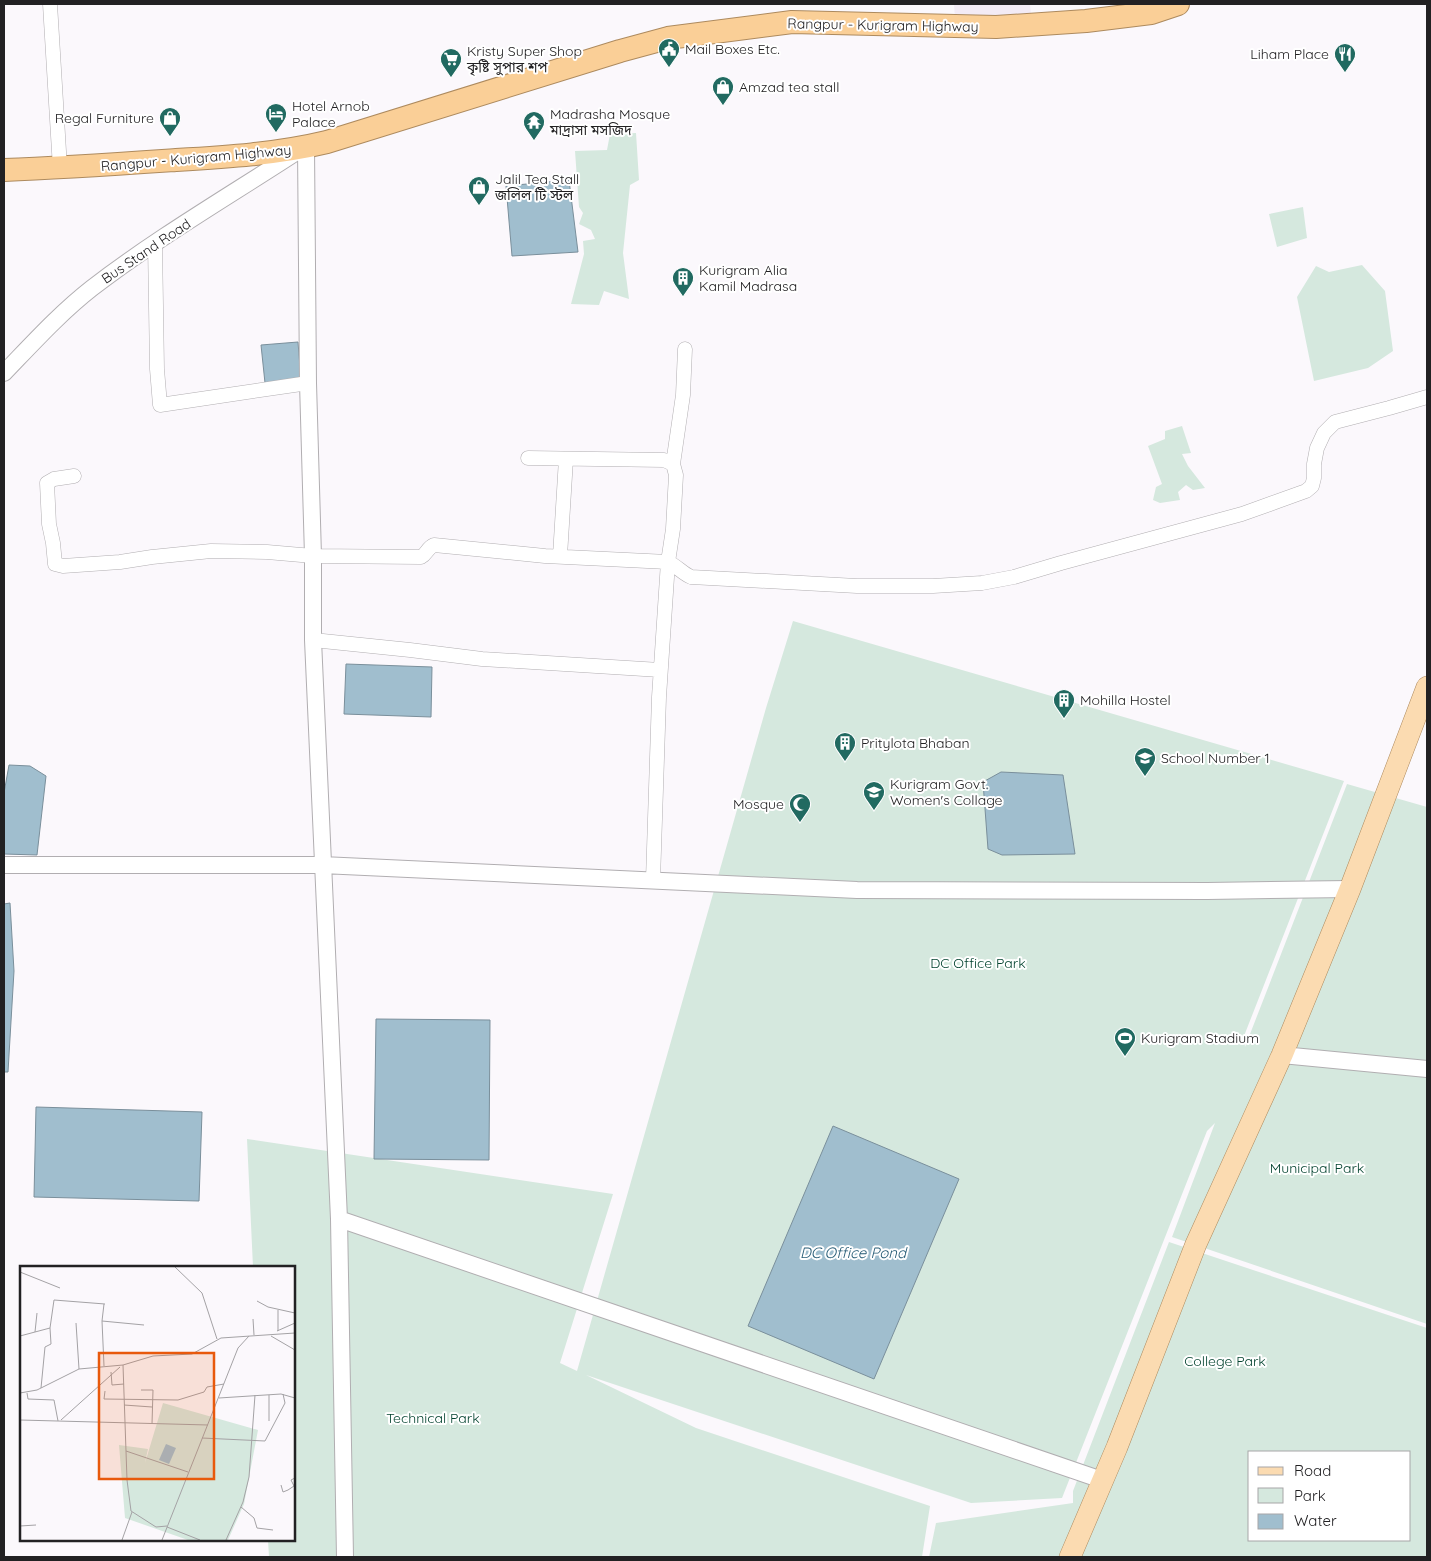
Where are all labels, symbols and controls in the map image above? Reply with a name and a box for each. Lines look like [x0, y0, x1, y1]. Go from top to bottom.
street label: Rangpur - Kurigram Highway [787, 14, 979, 36]
public building icon: Mail Boxes Etc. [657, 37, 681, 68]
place label: Mail Boxes Etc. [685, 40, 780, 58]
place label: Kristy Super Shop কৃষ্টি সুপার শপ [466, 42, 582, 76]
restaurant icon: Liham Place [1333, 42, 1357, 73]
place label: Liham Place [1250, 45, 1329, 63]
supermarket icon: Kristy Super Shop কৃষ্টি সুপার শপ [439, 47, 463, 78]
shop icon: Amzad tea stall [711, 75, 735, 106]
place label: Amzad tea stall [739, 78, 840, 96]
place label: Hotel Arnob Palace [292, 97, 370, 131]
hotel icon: Hotel Arnob Palace [264, 102, 288, 133]
place label: Madrasha Mosque মাদ্রাসা মসজিদ [549, 105, 670, 139]
shop icon: Regal Furniture [158, 106, 182, 137]
place label: Regal Furniture [55, 109, 154, 127]
temple icon: Madrasha Mosque মাদ্রাসা মসজিদ [522, 110, 546, 141]
street label: Rangpur - Kurigram Highway [100, 141, 292, 175]
place label: Jalil Tea Stall জলিল টি স্টল [494, 170, 579, 204]
shop icon: Jalil Tea Stall জলিল টি স্টল [467, 175, 491, 206]
street label: Bus Stand Road [98, 215, 194, 287]
place label: Kurigram Alia Kamil Madrasa [699, 261, 797, 295]
building icon: Kurigram Alia Kamil Madrasa [671, 266, 695, 297]
building icon: Mohilla Hostel [1052, 688, 1076, 719]
place label: Mohilla Hostel [1080, 691, 1171, 709]
building icon: Pritylota Bhaban [833, 731, 857, 762]
place label: Pritylota Bhaban [861, 734, 970, 752]
school or university icon: School Number 1 [1133, 746, 1157, 777]
place label: School Number 1 [1161, 749, 1270, 767]
place label: Kurigram Govt. Women's Collage [890, 775, 1003, 809]
school or university icon: Kurigram Govt. Women's Collage [862, 780, 886, 811]
mosque icon: Mosque [788, 792, 812, 823]
place label: Mosque [733, 795, 784, 813]
park label: DC Office Park [930, 954, 1026, 972]
sports icon: Kurigram Stadium [1113, 1026, 1137, 1057]
place label: Kurigram Stadium [1141, 1029, 1259, 1047]
park label: Municipal Park [1270, 1159, 1364, 1177]
water label: DC Office Pond [800, 1243, 908, 1262]
inset map [20, 1266, 295, 1541]
park label: College Park [1184, 1352, 1266, 1370]
park label: Technical Park [386, 1409, 480, 1427]
legend [1248, 1451, 1411, 1541]
text: Road [1294, 1461, 1331, 1480]
text: Park [1294, 1486, 1326, 1505]
text: Water [1294, 1511, 1337, 1530]

